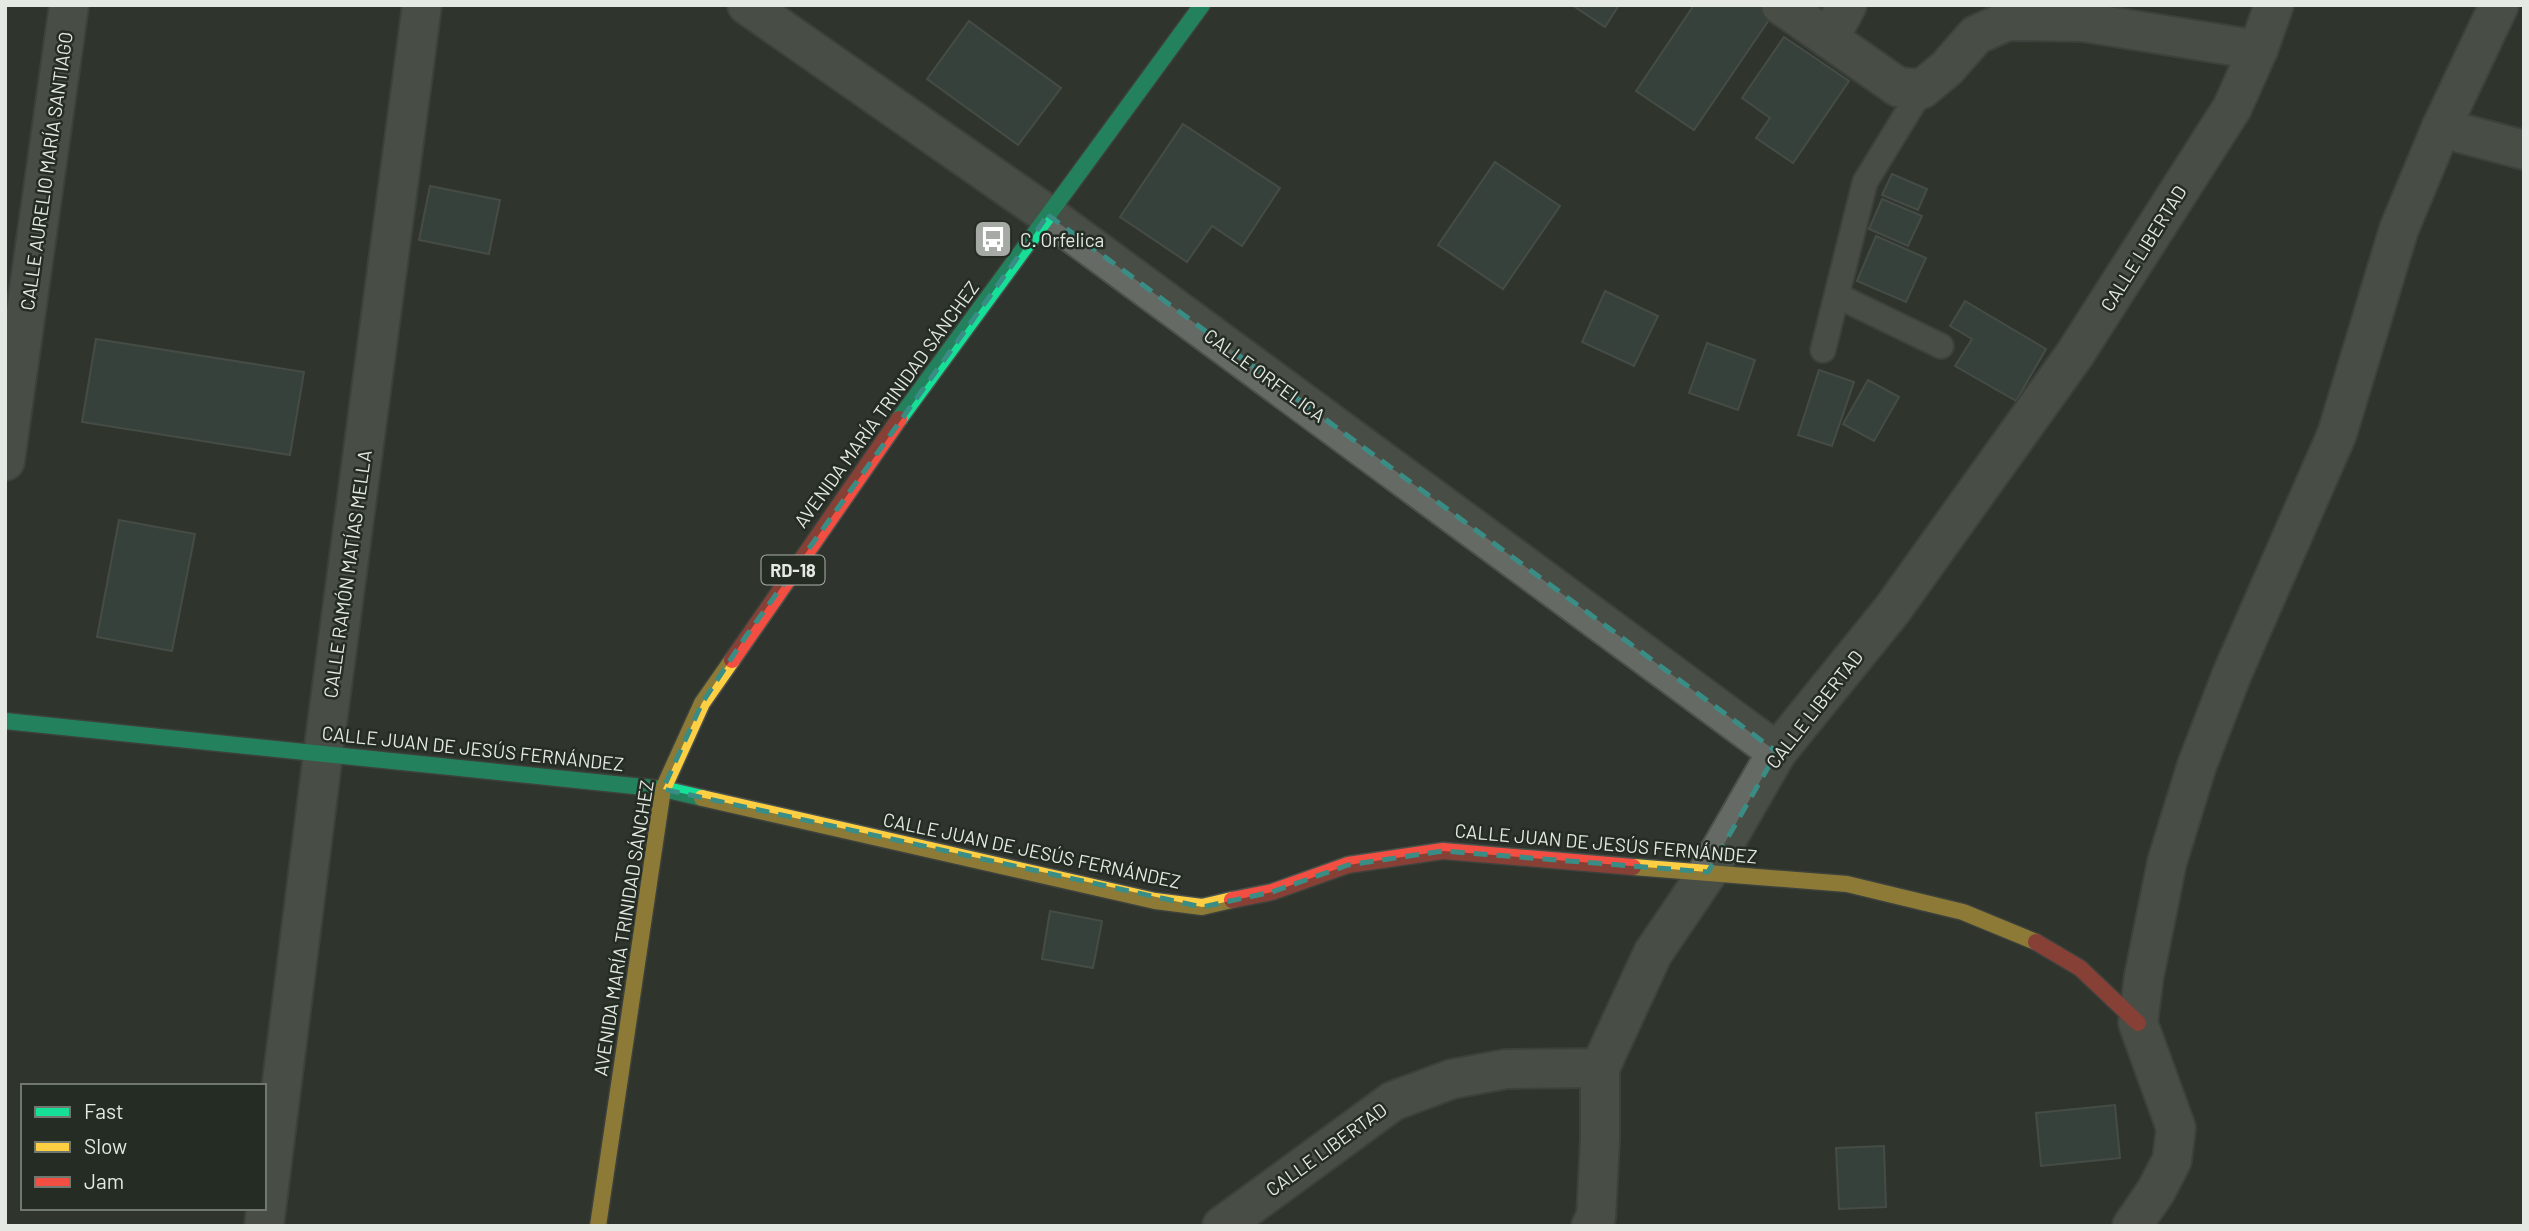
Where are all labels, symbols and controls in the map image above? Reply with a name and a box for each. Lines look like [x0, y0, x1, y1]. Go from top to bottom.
street label: CALLE AURELIO MARÍA SANTIAGO [15, 30, 77, 312]
street label: CALLE LIBERTAD [2095, 181, 2191, 315]
bus stop icon: C. Orfelica [972, 218, 1014, 260]
place label: C. Orfelica [1020, 228, 1104, 251]
street label: AVENIDA MARÍA TRINIDAD SÁNCHEZ [789, 276, 983, 532]
street label: CALLE ORFELICA [1200, 323, 1330, 427]
street label: CALLE RAMÓN MATÍAS MELLA [318, 449, 376, 699]
road number: RD-18 [762, 556, 824, 584]
street label: CALLE LIBERTAD [1761, 645, 1867, 773]
street label: CALLE JUAN DE JESÚS FERNÁNDEZ [321, 721, 625, 775]
street label: AVENIDA MARÍA TRINIDAD SÁNCHEZ [588, 778, 658, 1078]
street label: CALLE JUAN DE JESÚS FERNÁNDEZ [881, 807, 1183, 893]
street label: CALLE JUAN DE JESÚS FERNÁNDEZ [1454, 818, 1758, 868]
legend [21, 1084, 266, 1210]
street label: CALLE LIBERTAD [1261, 1097, 1391, 1201]
text: Fast [84, 1098, 124, 1123]
text: Slow [84, 1133, 127, 1158]
text: Jam [84, 1168, 124, 1193]

